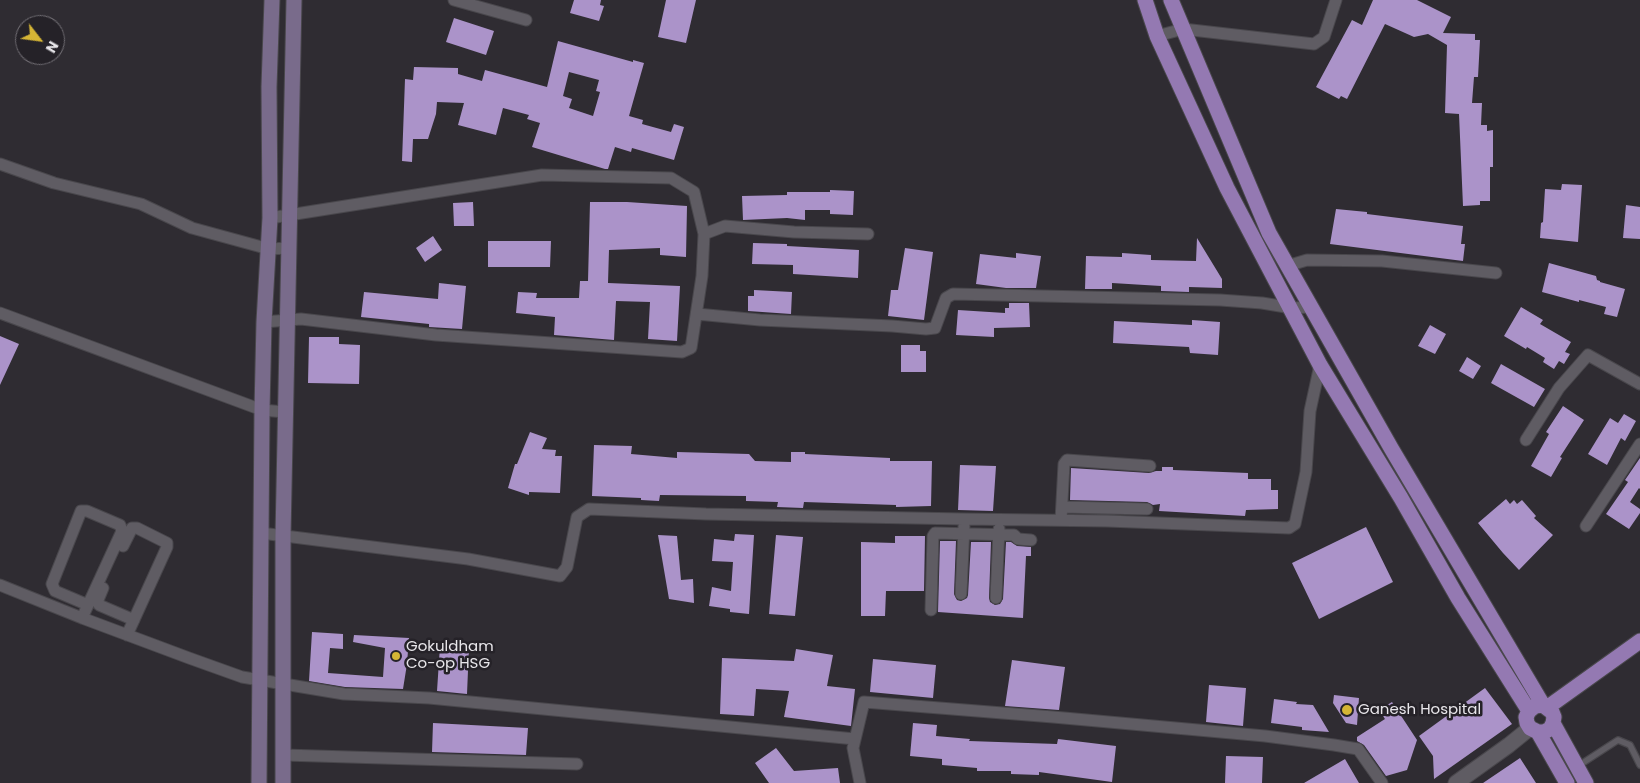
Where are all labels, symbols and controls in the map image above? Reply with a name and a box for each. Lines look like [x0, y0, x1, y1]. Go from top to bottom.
north arrow [15, 15, 65, 65]
text: N [41, 37, 63, 57]
place label: Gokuldham Co-op HSG [406, 638, 494, 673]
marker: Gokuldham Co-op HSG [390, 650, 402, 662]
place label: Ganesh Hospital [1358, 701, 1481, 719]
marker: Ganesh Hospital [1340, 703, 1354, 717]

